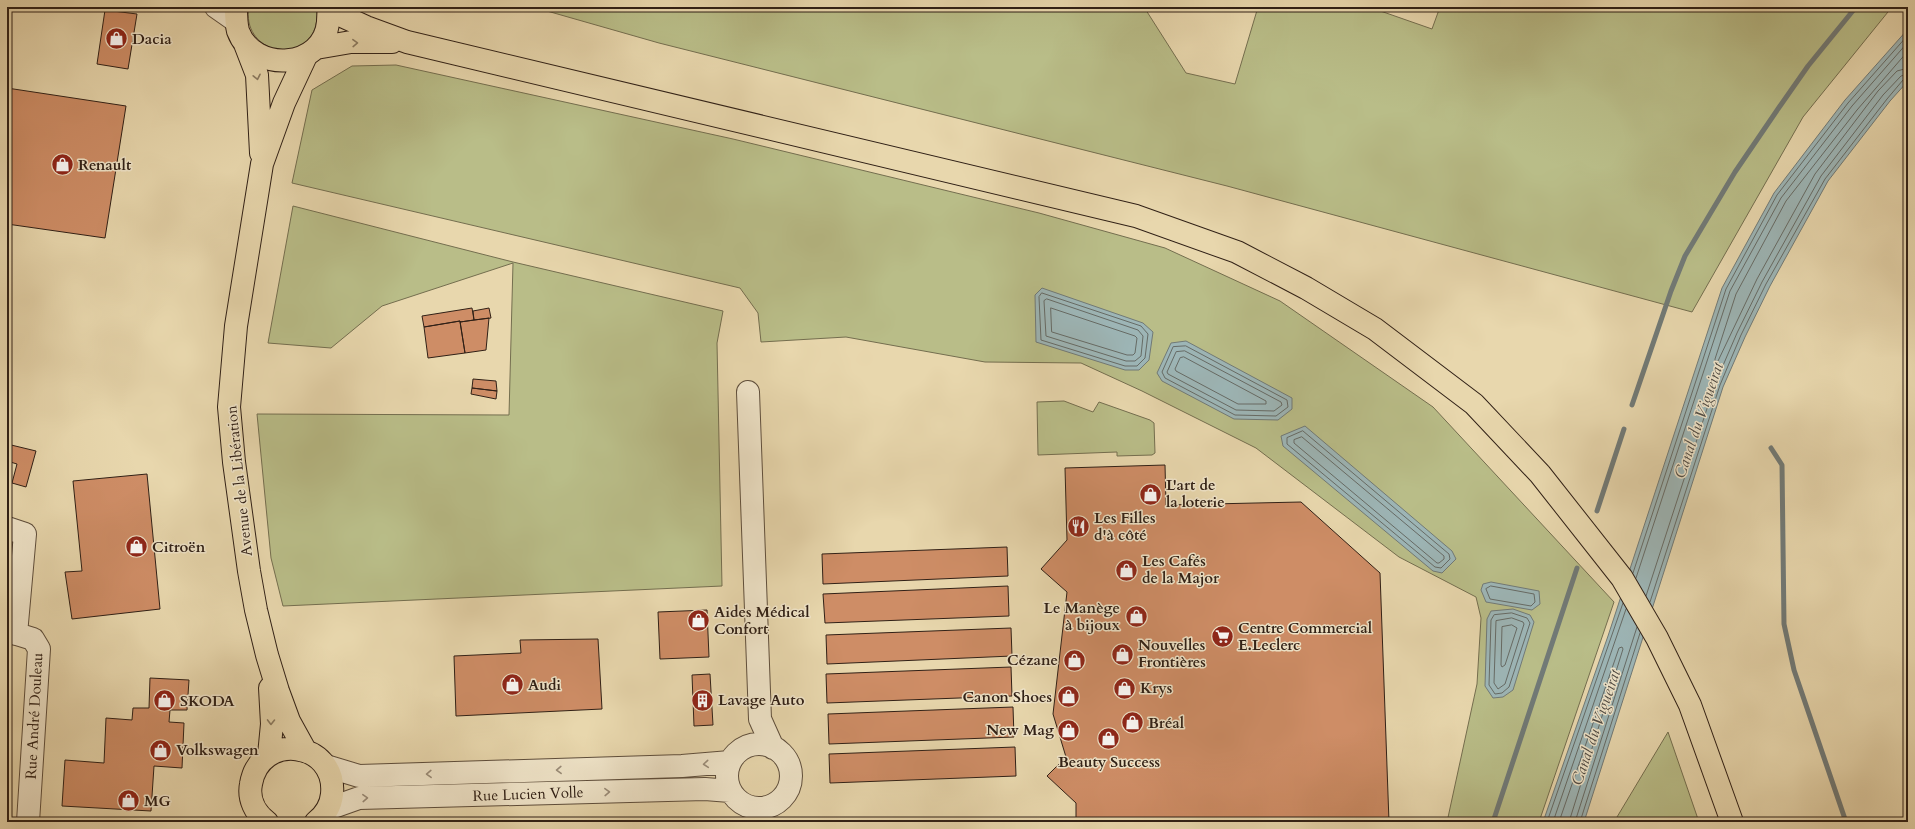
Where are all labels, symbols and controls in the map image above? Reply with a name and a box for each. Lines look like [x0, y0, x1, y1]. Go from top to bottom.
shop icon: Dacia [104, 26, 130, 52]
place label: Dacia [132, 29, 172, 49]
one-way arrow [352, 38, 358, 47]
one-way arrow [252, 74, 260, 80]
shop icon: Renault [49, 152, 75, 178]
place label: Renault [78, 155, 132, 175]
water label: Canal du Vigueirat [1669, 359, 1729, 481]
street label: Avenue de la Libération [221, 404, 257, 557]
place label: L'art de la loterie [1166, 475, 1225, 512]
shop icon: L'art de la loterie [1137, 481, 1163, 507]
place label: Les Filles d'à côté [1094, 508, 1156, 545]
restaurant icon: Les Filles d'à côté [1066, 514, 1092, 540]
shop icon: Citroën [123, 534, 149, 560]
place label: Citroën [152, 537, 206, 557]
place label: Les Cafés de la Major [1142, 551, 1220, 588]
shop icon: Les Cafés de la Major [1114, 557, 1140, 583]
place label: Le Manège à bijoux [1044, 598, 1120, 635]
place label: Aides Médical Confort [714, 602, 810, 639]
shop icon: Le Manège à bijoux [1123, 604, 1149, 630]
shop icon: Aides Médical Confort [685, 608, 711, 634]
place label: Centre Commercial E.Leclerc [1238, 618, 1373, 655]
supermarket icon: Centre Commercial E.Leclerc [1209, 624, 1235, 650]
place label: Nouvelles Frontières [1138, 635, 1206, 672]
shop icon: Nouvelles Frontières [1110, 641, 1136, 667]
shop icon: Cézane [1061, 647, 1087, 673]
place label: Cézane [1007, 650, 1058, 670]
street label: Rue André Douleau [21, 652, 47, 780]
water label: Canal du Vigueirat [1566, 666, 1626, 788]
shop icon: Audi [500, 672, 526, 698]
place label: Audi [528, 675, 561, 695]
shop icon: Krys [1111, 675, 1137, 701]
place label: Krys [1140, 678, 1172, 698]
shop icon: Canon Shoes [1055, 684, 1081, 710]
building icon: Lavage Auto [689, 687, 715, 713]
place label: Canon Shoes [962, 687, 1052, 707]
shop icon: SKODA [152, 688, 178, 714]
place label: Lavage Auto [718, 690, 805, 710]
place label: SKODA [180, 691, 235, 711]
shop icon: Bréal [1120, 710, 1146, 736]
place label: Bréal [1148, 713, 1185, 733]
shop icon: New Mag [1056, 717, 1082, 743]
one-way arrow [267, 719, 275, 725]
place label: New Mag [986, 720, 1054, 740]
shop icon: Beauty Success [1096, 726, 1122, 752]
shop icon: Volkswagen [147, 737, 173, 763]
place label: Volkswagen [176, 740, 259, 760]
place label: Beauty Success [1058, 752, 1160, 772]
one-way arrow [703, 760, 709, 769]
one-way arrow [556, 766, 562, 774]
one-way arrow [426, 770, 432, 778]
street label: Rue Lucien Volle [472, 782, 584, 806]
one-way arrow [604, 787, 610, 796]
shop icon: MG [116, 788, 142, 814]
place label: MG [144, 791, 171, 811]
one-way arrow [362, 794, 368, 803]

